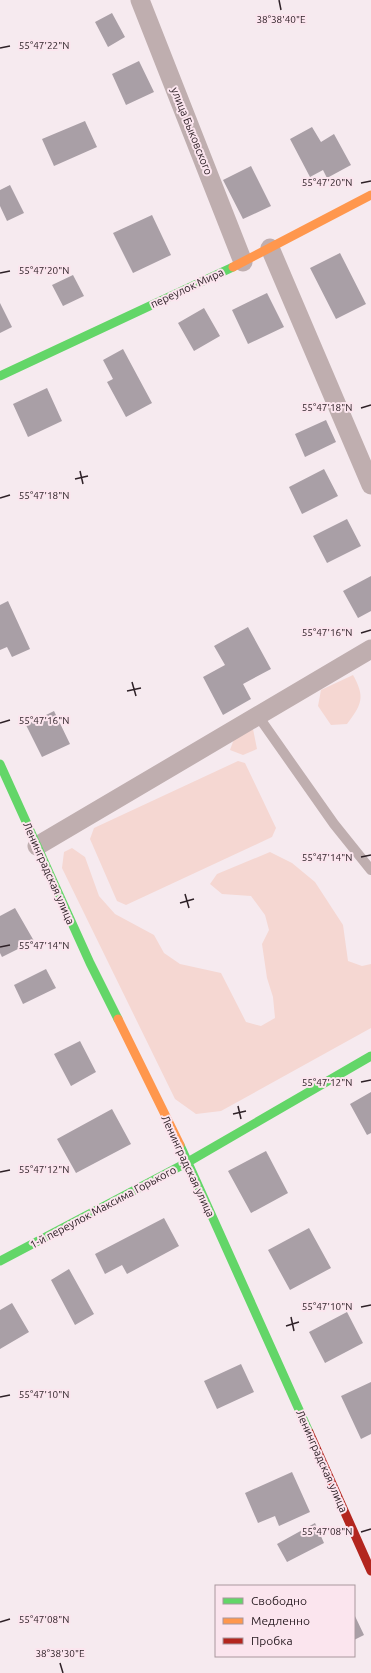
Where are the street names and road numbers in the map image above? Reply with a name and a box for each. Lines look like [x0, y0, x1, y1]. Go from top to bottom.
street label: улица Быковского [169, 85, 215, 177]
street label: переулок Мира [149, 266, 225, 310]
street label: Ленинградская улица [21, 820, 77, 926]
street label: Ленинградская улица [159, 1113, 217, 1219]
street label: 1-й переулок Максима Горького [28, 1163, 178, 1251]
street label: Ленинградская улица [294, 1408, 350, 1514]

